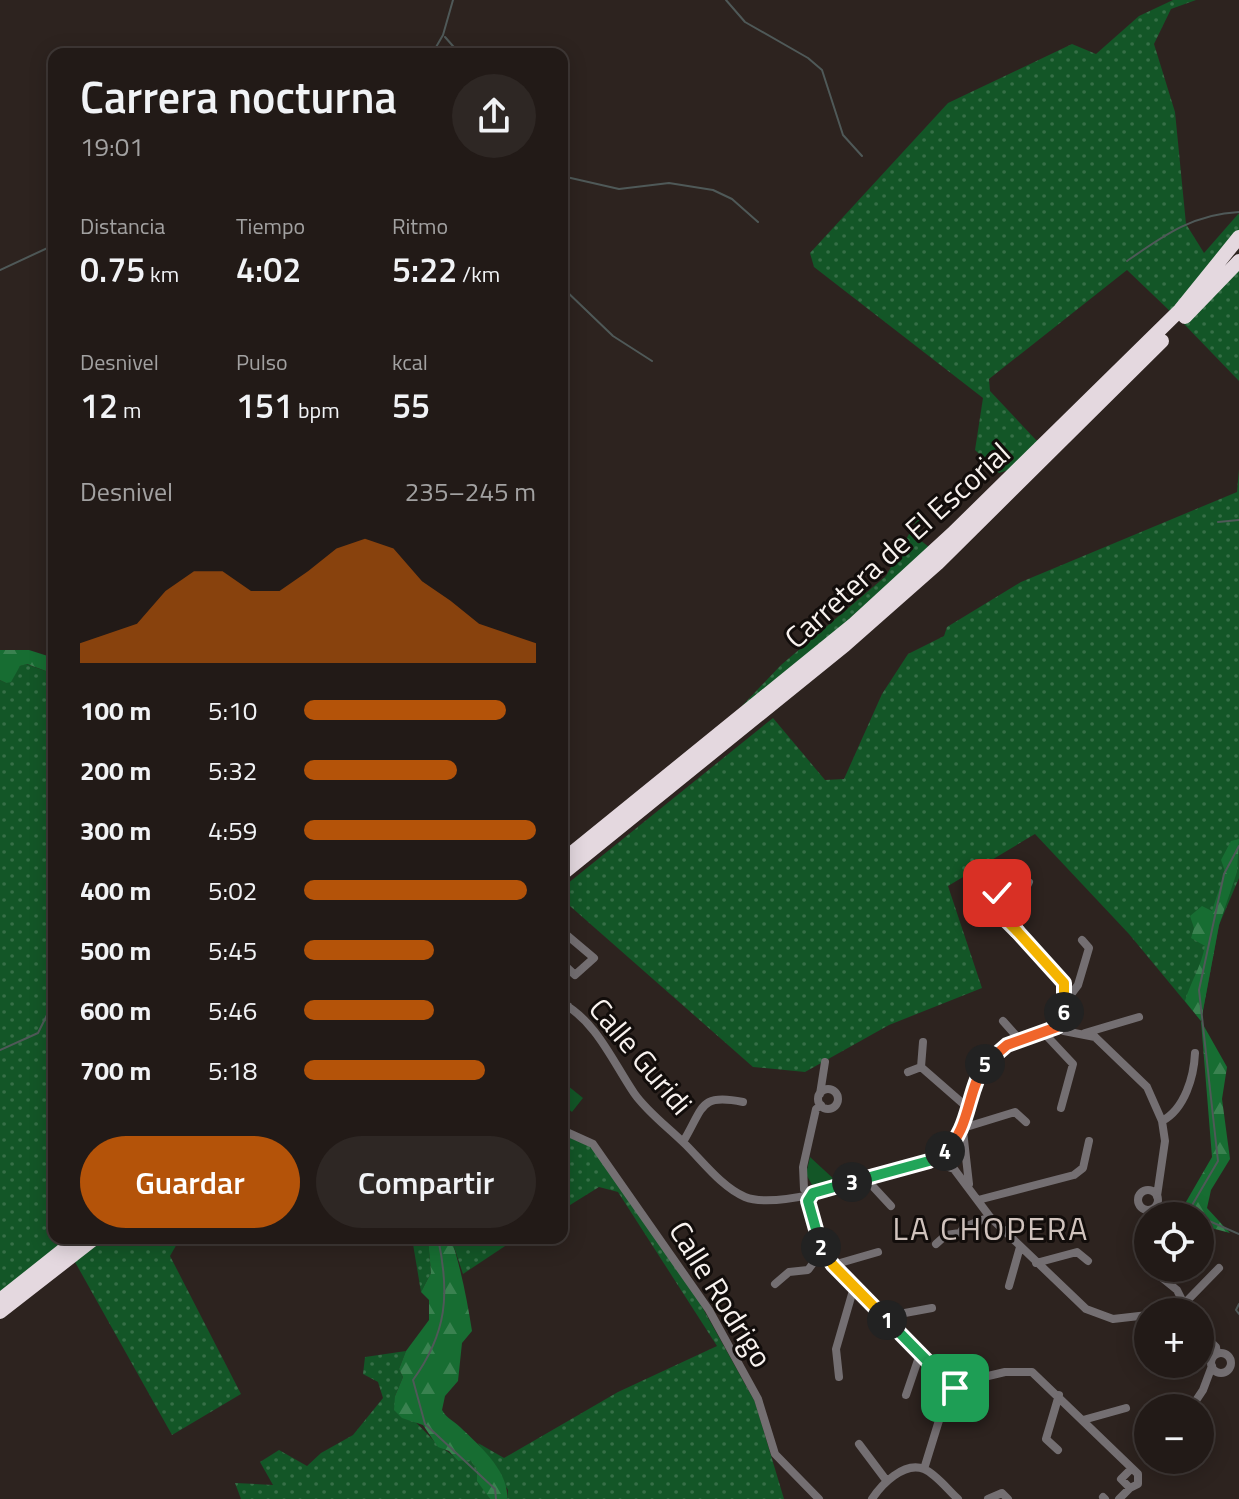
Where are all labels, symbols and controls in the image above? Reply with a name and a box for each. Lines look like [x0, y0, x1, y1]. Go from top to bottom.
text: Carrera nocturna [80, 63, 397, 130]
button: share [452, 74, 536, 158]
text: 19:01 [80, 127, 144, 166]
text: Distancia [80, 209, 165, 243]
text: Tiempo [236, 209, 305, 243]
text: Ritmo [392, 209, 448, 243]
text: 0.75 [80, 243, 145, 295]
text: 4:02 [236, 243, 301, 295]
text: 5:22 [392, 243, 457, 295]
text: km [145, 257, 179, 291]
text: /km [457, 257, 500, 291]
text: Desnivel [80, 345, 159, 379]
text: Pulso [236, 345, 288, 379]
text: kcal [392, 345, 428, 379]
text: 12 [80, 379, 118, 431]
text: 151 [236, 379, 293, 431]
text: 55 [392, 379, 430, 431]
text: m [118, 393, 141, 427]
text: bpm [293, 393, 340, 427]
street label: Carretera de El Escorial [774, 431, 1020, 659]
text: Desnivel [80, 472, 173, 511]
text: 235–245 m [405, 472, 536, 511]
text: 100 m [80, 691, 151, 730]
text: 5:10 [208, 691, 257, 730]
text: 200 m [80, 751, 151, 790]
text: 5:32 [208, 751, 257, 790]
text: 300 m [80, 811, 151, 850]
text: 4:59 [208, 811, 257, 850]
pin [963, 859, 1031, 927]
text: 400 m [80, 871, 151, 910]
text: 5:02 [208, 871, 257, 910]
icon: check [975, 871, 1019, 915]
text: 500 m [80, 931, 151, 970]
text: 5:45 [208, 931, 257, 970]
street label: Calle Guridi [578, 987, 704, 1125]
text: 600 m [80, 991, 151, 1030]
text: 5:46 [208, 991, 257, 1030]
pin: 6 [1044, 992, 1084, 1032]
text: 6 [1058, 995, 1070, 1029]
pin: 5 [965, 1044, 1005, 1084]
text: 5 [979, 1047, 991, 1081]
text: 700 m [80, 1051, 151, 1090]
text: 5:18 [208, 1051, 257, 1090]
pin: 4 [925, 1131, 965, 1171]
text: 4 [939, 1134, 951, 1168]
button: Guardar [80, 1136, 300, 1228]
button: Compartir [316, 1136, 536, 1228]
pin: 3 [832, 1162, 872, 1202]
text: 3 [846, 1165, 858, 1199]
map controls [1134, 1202, 1214, 1474]
button: locate [1134, 1202, 1214, 1282]
district label: LA CHOPERA [893, 1204, 1089, 1252]
street label: Calle Rodrigo [658, 1212, 784, 1376]
pin: 2 [801, 1227, 841, 1267]
text: 2 [815, 1230, 827, 1264]
button: + [1134, 1298, 1214, 1378]
pin: 1 [867, 1300, 907, 1340]
text: 1 [881, 1303, 893, 1337]
pin [921, 1354, 989, 1422]
icon: arrive [933, 1366, 977, 1410]
button: − [1134, 1394, 1214, 1474]

